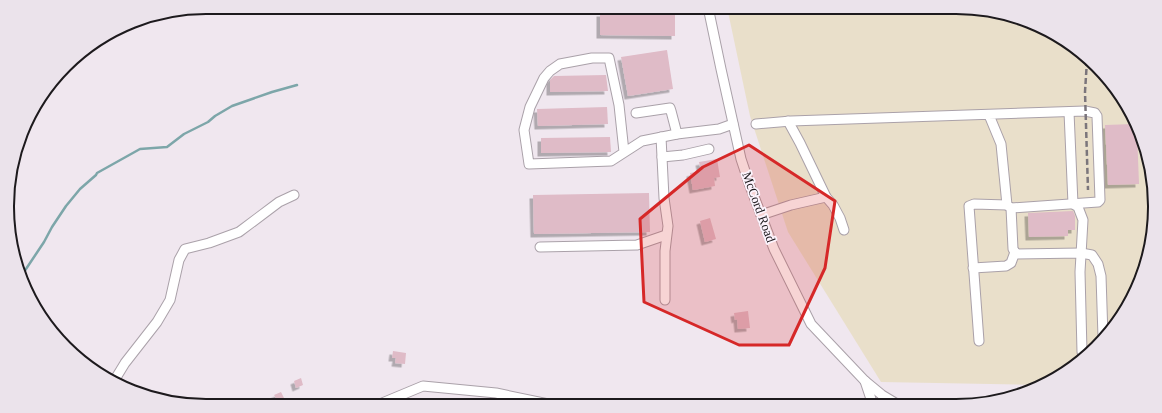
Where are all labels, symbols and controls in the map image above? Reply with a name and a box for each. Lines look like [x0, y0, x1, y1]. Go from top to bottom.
street label: McCord Road [739, 170, 779, 245]

